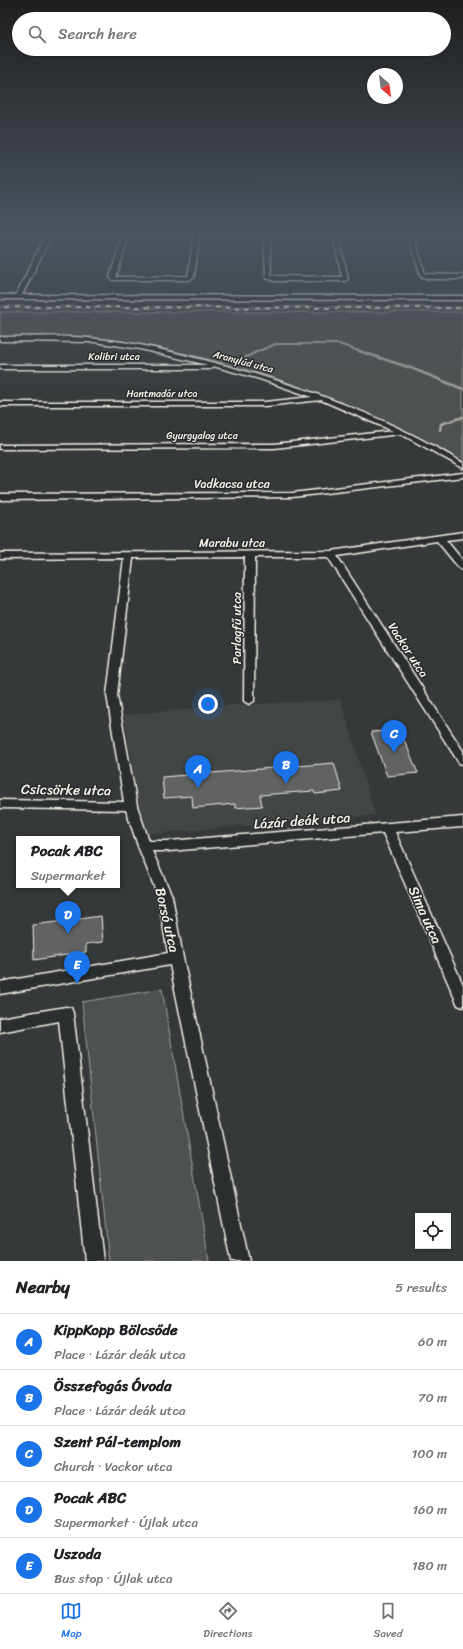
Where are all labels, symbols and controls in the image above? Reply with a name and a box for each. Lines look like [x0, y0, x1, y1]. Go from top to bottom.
search box [12, 12, 451, 56]
text: Search here [58, 21, 137, 47]
icon: search [26, 23, 48, 45]
north arrow [367, 68, 403, 104]
street label: Aranylúd utca [210, 345, 276, 379]
street label: Kolibri utca [88, 348, 141, 366]
street label: Hantmadár utca [127, 385, 197, 403]
street label: Gyurgyalag utca [166, 427, 239, 445]
street label: Vadkacsa utca [194, 473, 271, 495]
street label: Marabu utca [199, 532, 266, 554]
street label: Parlagfű utca [226, 592, 248, 664]
street label: Vackor utca [382, 618, 434, 682]
your location [198, 694, 218, 714]
pin: C [381, 720, 407, 753]
pin: B [273, 751, 299, 784]
pin: A [185, 755, 211, 788]
street label: Csicsörke utca [21, 777, 111, 803]
street label: Lázár deák utca [253, 805, 351, 837]
popup [16, 836, 120, 888]
text: Pocak ABC [31, 838, 103, 864]
text: Supermarket [31, 864, 105, 887]
street label: Sima utca [401, 882, 449, 948]
street label: Borsó utca [147, 885, 187, 955]
pin: D [55, 901, 81, 934]
pin: E [64, 951, 90, 984]
map controls [415, 1213, 451, 1249]
button: locate [415, 1213, 451, 1249]
text: Nearby [16, 1272, 70, 1302]
text: 5 results [395, 1276, 447, 1299]
text: KippKopp Bölcsőde [54, 1317, 178, 1343]
text: A [25, 1330, 33, 1353]
text: 60 m [418, 1330, 447, 1353]
text: Place · Lázár deák utca [54, 1343, 185, 1366]
text: Összefogás Óvoda [54, 1373, 172, 1399]
text: B [25, 1386, 33, 1409]
text: 70 m [418, 1386, 447, 1409]
text: Place · Lázár deák utca [54, 1399, 185, 1422]
text: Szent Pál-templom [54, 1429, 181, 1455]
text: C [25, 1442, 33, 1465]
text: 100 m [412, 1442, 447, 1465]
text: Church · Vackor utca [54, 1455, 172, 1478]
text: Pocak ABC [54, 1485, 126, 1511]
text: D [25, 1498, 33, 1521]
text: 160 m [412, 1498, 447, 1521]
text: Supermarket · Újlak utca [54, 1511, 198, 1534]
text: Uszoda [54, 1541, 101, 1567]
text: E [25, 1554, 33, 1577]
text: 180 m [412, 1554, 447, 1577]
text: Bus stop · Újlak utca [54, 1567, 172, 1590]
tab: Map [60, 1600, 82, 1643]
tab: Directions [203, 1600, 253, 1643]
tab: Saved [374, 1600, 403, 1643]

